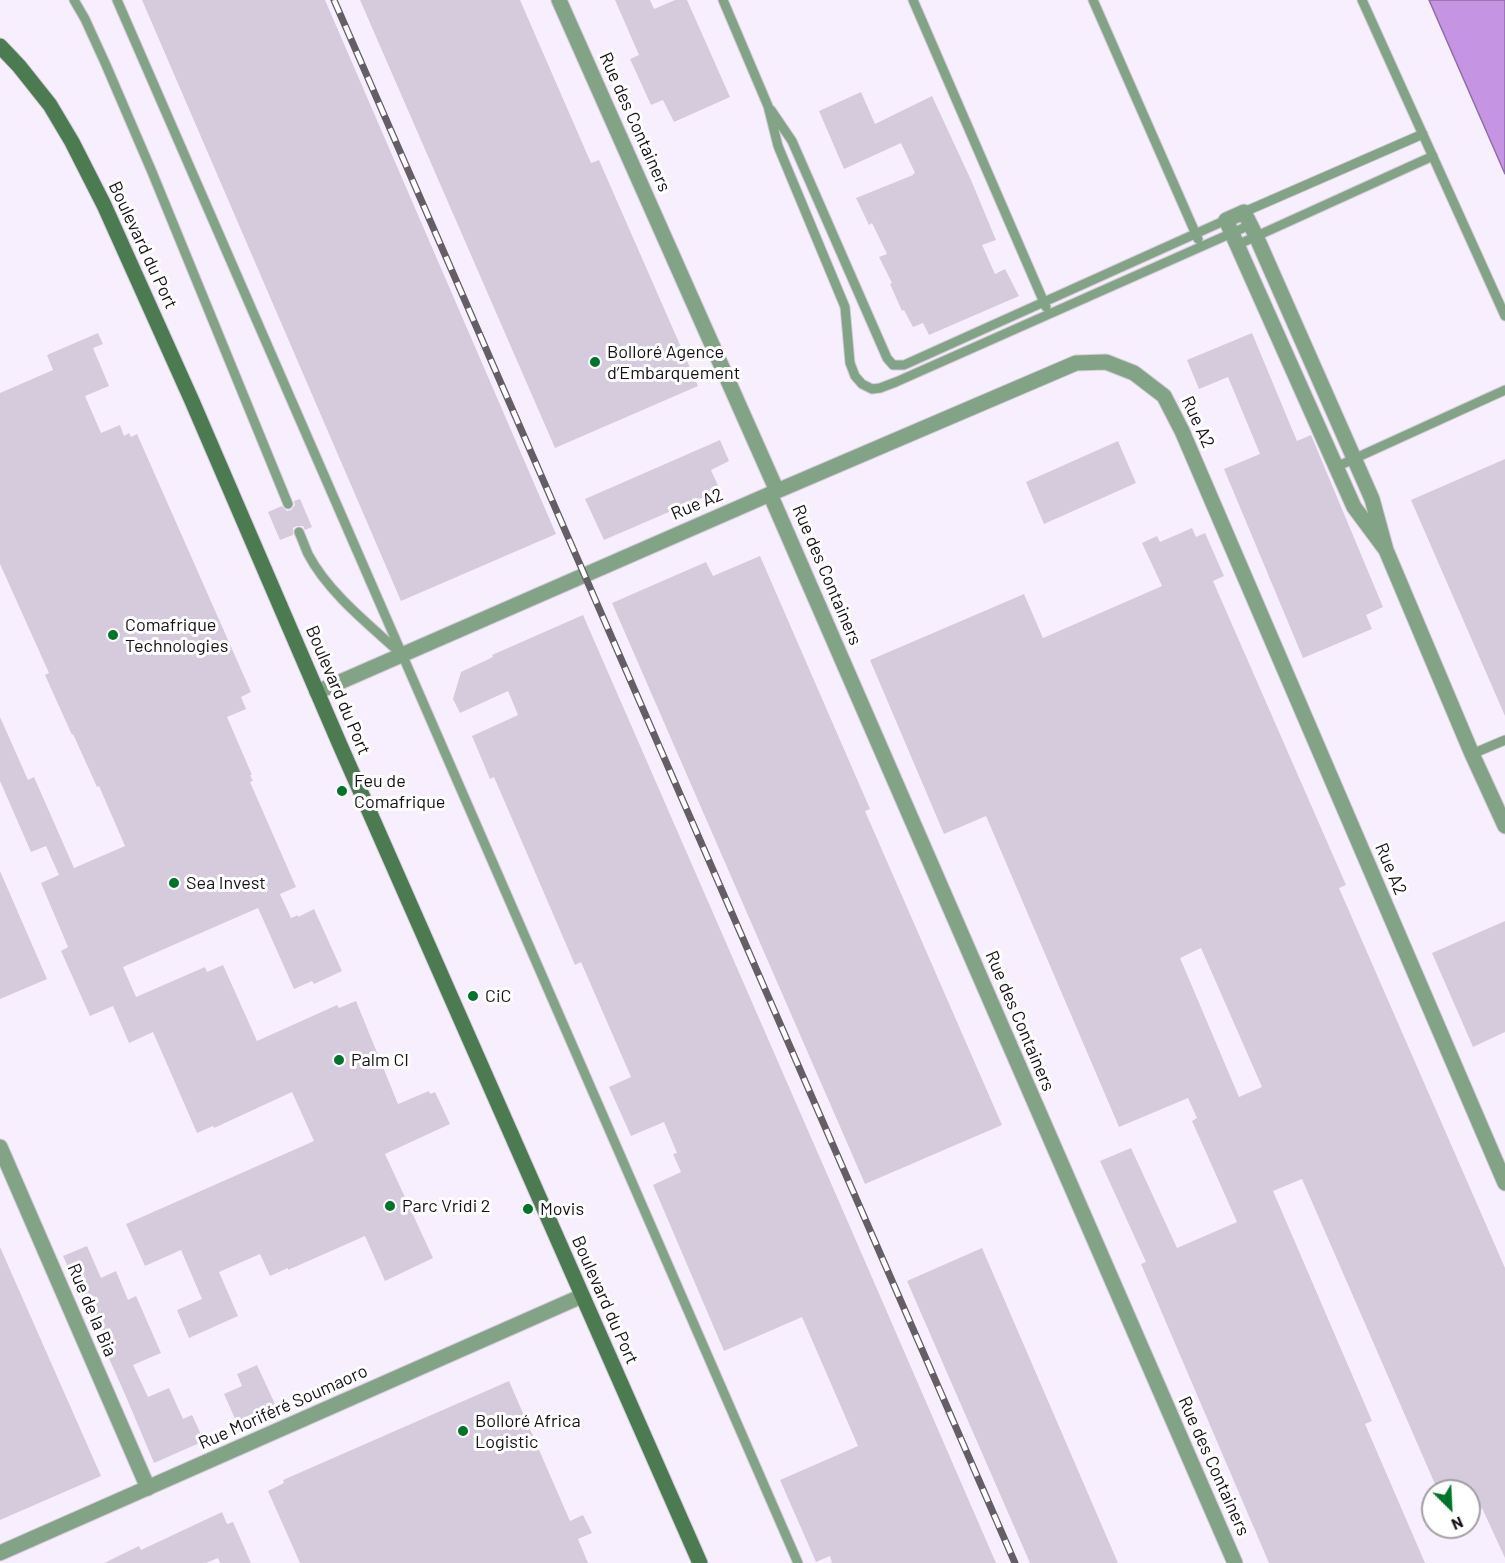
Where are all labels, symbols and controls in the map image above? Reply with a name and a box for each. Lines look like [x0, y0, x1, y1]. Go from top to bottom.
street label: Rue des Containers [595, 49, 675, 195]
street label: Boulevard du Port [104, 178, 182, 312]
place label: Bolloré Agence d‘Embarquement [607, 341, 740, 384]
marker: Bolloré Agence d‘Embarquement [588, 355, 602, 369]
street label: Rue A2 [1177, 393, 1219, 451]
street label: Rue A2 [668, 483, 726, 525]
street label: Rue des Containers [788, 502, 866, 648]
place label: Comafrique Technologies [125, 614, 228, 656]
street label: Boulevard du Port [301, 622, 375, 758]
marker: Comafrique Technologies [106, 628, 120, 642]
place label: Feu de Comafrique [354, 770, 445, 812]
marker: Feu de Comafrique [335, 784, 349, 798]
street label: Rue A2 [1370, 840, 1412, 898]
place label: Sea Invest [186, 872, 266, 894]
marker: Sea Invest [167, 876, 181, 890]
street label: Rue des Containers [981, 948, 1059, 1094]
place label: CiC [485, 985, 511, 1007]
marker: CiC [466, 989, 480, 1003]
place label: Palm CI [351, 1049, 409, 1071]
marker: Palm CI [332, 1053, 346, 1067]
place label: Parc Vridi 2 [402, 1195, 490, 1217]
place label: Movis [540, 1198, 584, 1220]
marker: Parc Vridi 2 [383, 1199, 397, 1213]
marker: Movis [521, 1202, 535, 1216]
street label: Boulevard du Port [567, 1232, 643, 1368]
street label: Rue de la Bia [63, 1260, 121, 1360]
street label: Rue Moriféré Soumaoro [195, 1360, 371, 1454]
street label: Rue des Containers [1174, 1393, 1254, 1539]
place label: Bolloré Africa Logistic [475, 1410, 581, 1452]
marker: Bolloré Africa Logistic [456, 1424, 470, 1438]
north arrow [1421, 1479, 1481, 1539]
text: N [1449, 1513, 1466, 1535]

